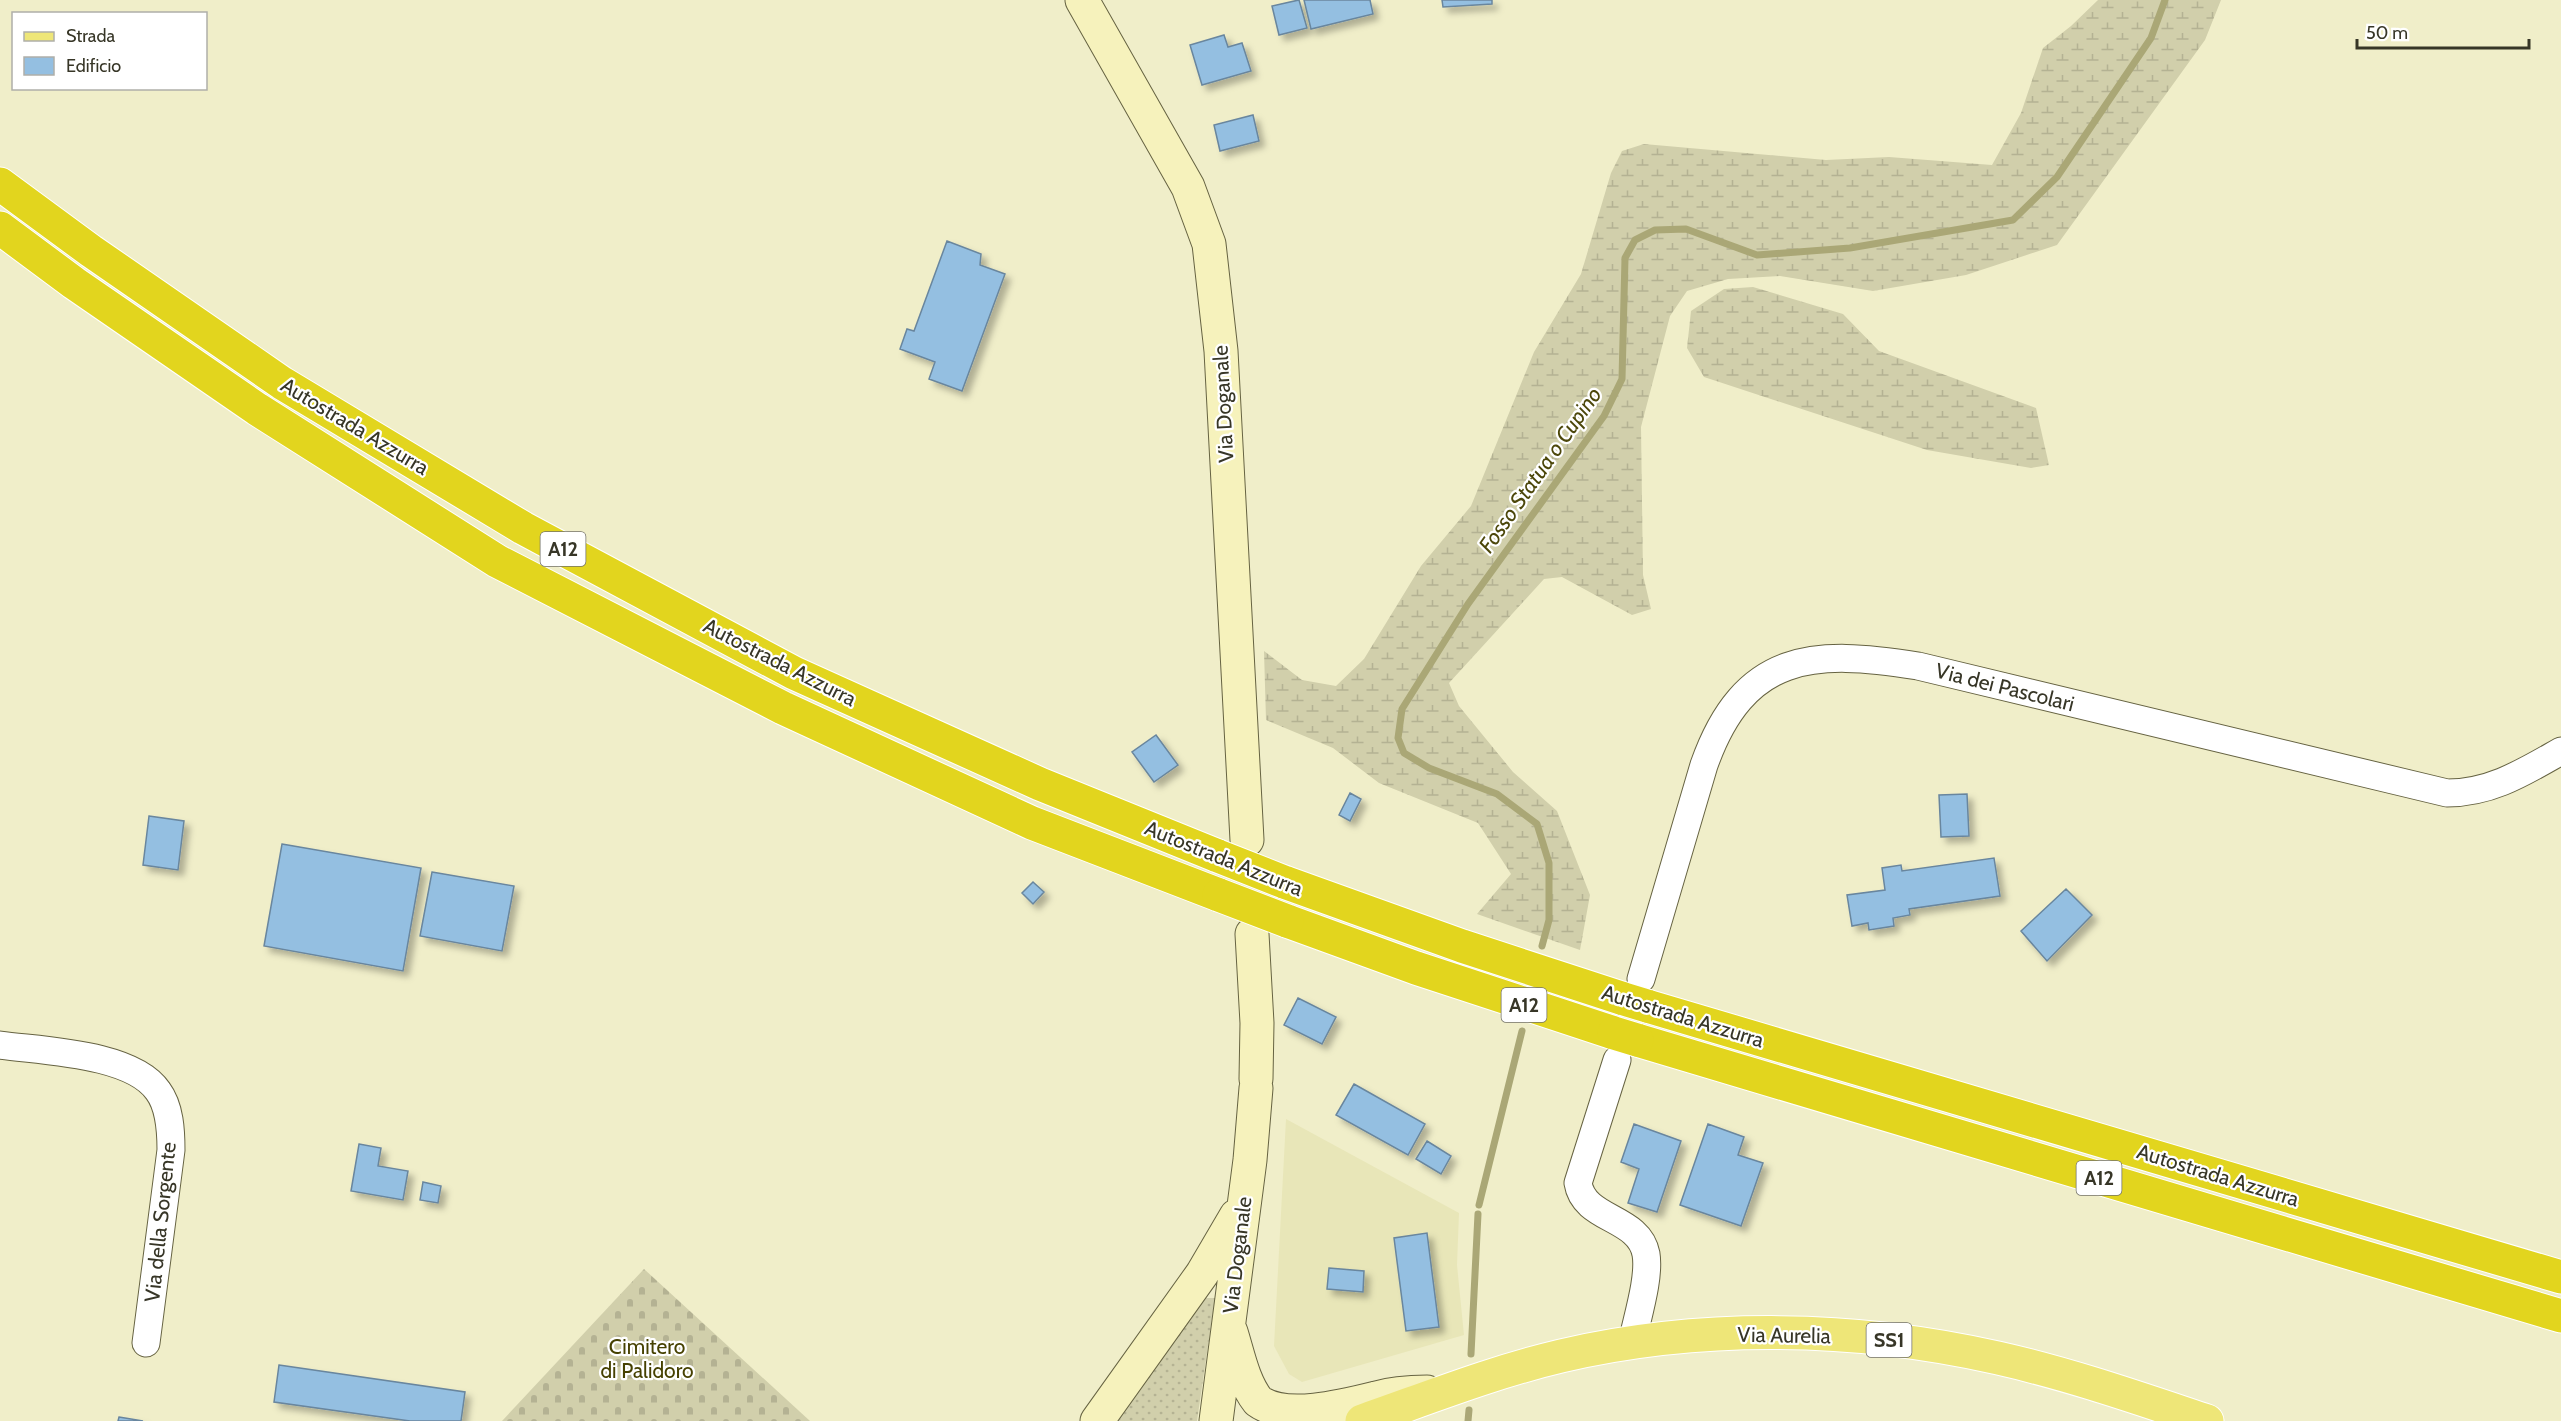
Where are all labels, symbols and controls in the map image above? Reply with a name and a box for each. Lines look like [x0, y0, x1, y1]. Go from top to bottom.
legend [12, 12, 207, 90]
scale bar [2357, 12, 2530, 50]
text: 50 m [2366, 22, 2408, 44]
text: Strada [66, 25, 116, 47]
text: Edificio [66, 55, 121, 77]
street label: Via Doganale [1207, 344, 1239, 463]
street label: Autostrada Azzurra [277, 372, 433, 480]
water label: Fosso Statua o Cupino [1473, 382, 1607, 558]
road number: A12 [540, 532, 586, 566]
street label: Autostrada Azzurra [699, 613, 861, 711]
street label: Via dei Pascolari [1933, 658, 2077, 716]
street label: Autostrada Azzurra [1141, 815, 1307, 901]
street label: Autostrada Azzurra [1599, 979, 1767, 1053]
road number: A12 [1502, 988, 1546, 1022]
street label: Autostrada Azzurra [2134, 1138, 2302, 1212]
street label: Via della Sorgente [139, 1140, 181, 1303]
road number: A12 [2076, 1161, 2122, 1195]
street label: Via Doganale [1217, 1195, 1257, 1315]
street label: Via Aurelia [1737, 1322, 1831, 1348]
road number: SS1 [1866, 1323, 1912, 1357]
park label: Cimitero di Palidoro [600, 1334, 694, 1383]

